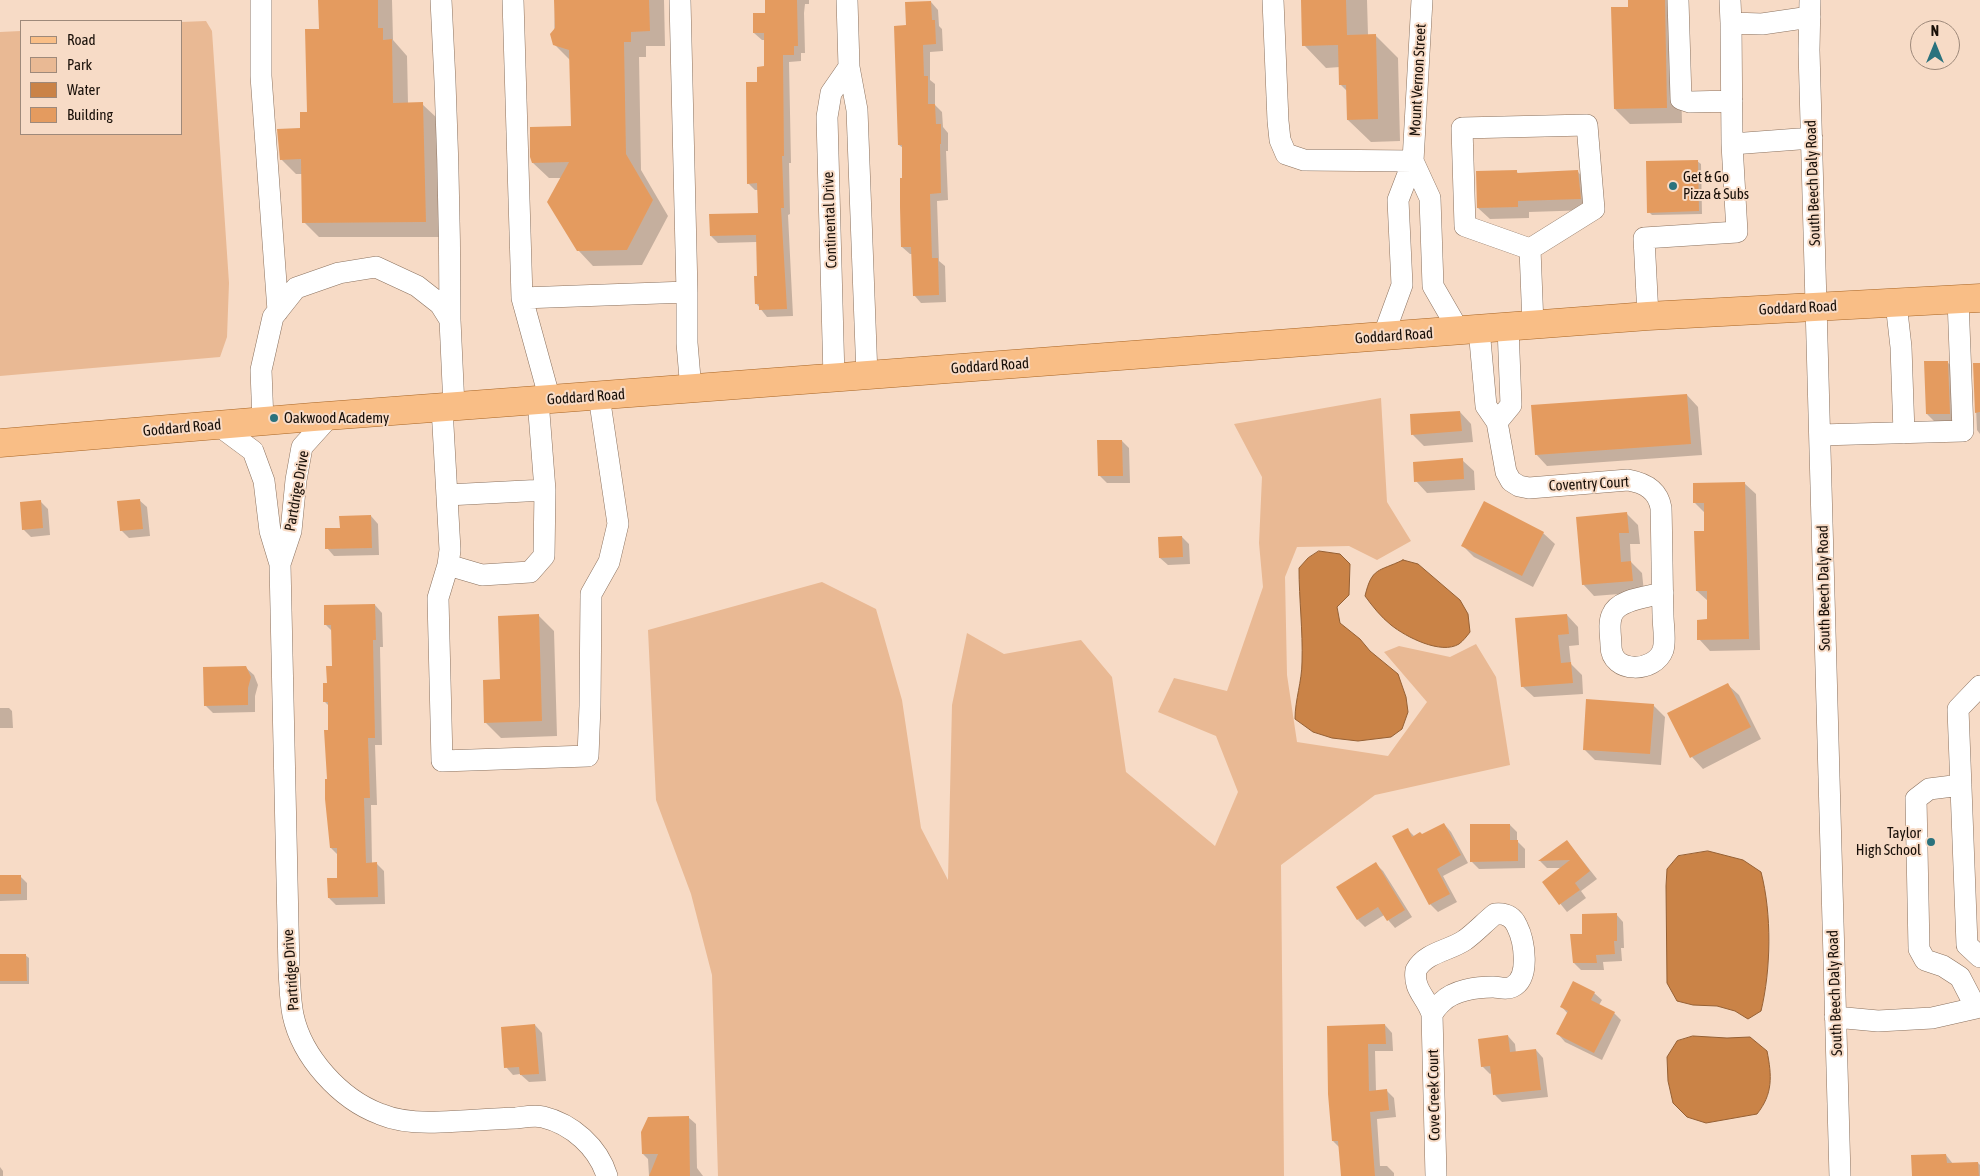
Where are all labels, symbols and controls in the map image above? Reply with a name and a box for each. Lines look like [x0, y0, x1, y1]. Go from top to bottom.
legend [20, 20, 182, 135]
north arrow [1910, 20, 1960, 70]
street label: Mount Vernon Street [1406, 23, 1430, 137]
text: N [1931, 23, 1939, 39]
text: Road [67, 31, 96, 48]
text: Park [67, 56, 92, 73]
text: Water [67, 81, 100, 98]
text: Building [67, 106, 113, 123]
street label: South Beech Daly Road [1802, 120, 1824, 246]
place label: Get & Go Pizza & Subs [1683, 168, 1749, 203]
street label: Continental Drive [819, 171, 841, 269]
marker: Get & Go Pizza & Subs [1667, 180, 1679, 192]
street label: Goddard Road [1758, 297, 1838, 319]
street label: Goddard Road [1354, 324, 1434, 348]
street label: Goddard Road [950, 354, 1030, 378]
street label: Goddard Road [546, 385, 626, 409]
place label: Oakwood Academy [284, 409, 389, 427]
marker: Oakwood Academy [268, 412, 280, 424]
street label: Goddard Road [142, 416, 222, 440]
street label: Partdrige Drive [281, 449, 313, 533]
street label: Coventry Court [1548, 473, 1630, 495]
street label: South Beech Daly Road [1814, 525, 1834, 651]
place label: Taylor High School [1856, 824, 1921, 859]
marker: Taylor High School [1925, 836, 1937, 848]
street label: Partridge Drive [279, 929, 303, 1011]
street label: South Beech Daly Road [1824, 930, 1846, 1056]
street label: Cove Creek Court [1424, 1049, 1444, 1141]

